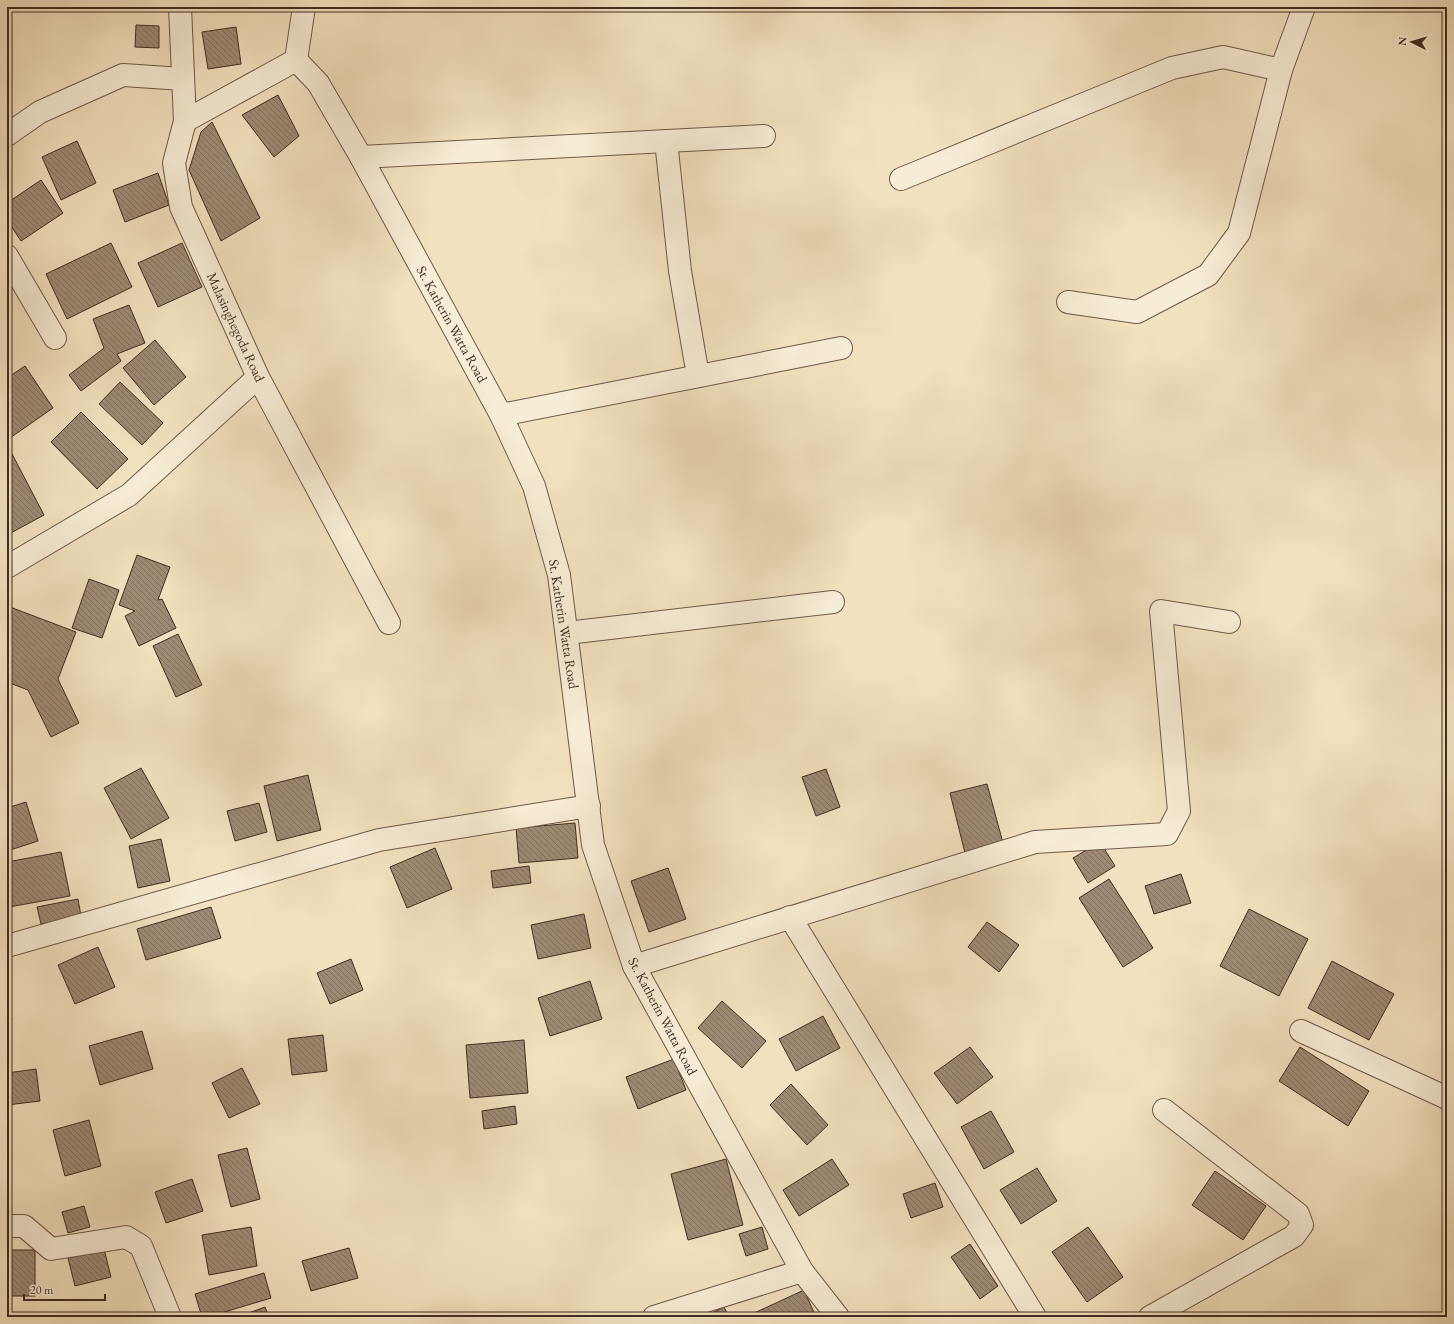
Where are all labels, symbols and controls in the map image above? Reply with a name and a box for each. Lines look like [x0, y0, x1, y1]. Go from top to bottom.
north arrow [1392, 22, 1432, 62]
text: N [1395, 36, 1409, 46]
street label: St. Katherin Watta Road [412, 262, 492, 386]
street label: Malasinghegoda Road [203, 269, 270, 385]
street label: St. Katherin Watta Road [545, 558, 583, 691]
street label: St. Katherin Watta Road [624, 954, 702, 1079]
scale bar [24, 1276, 105, 1302]
text: 20 m [30, 1282, 54, 1298]

